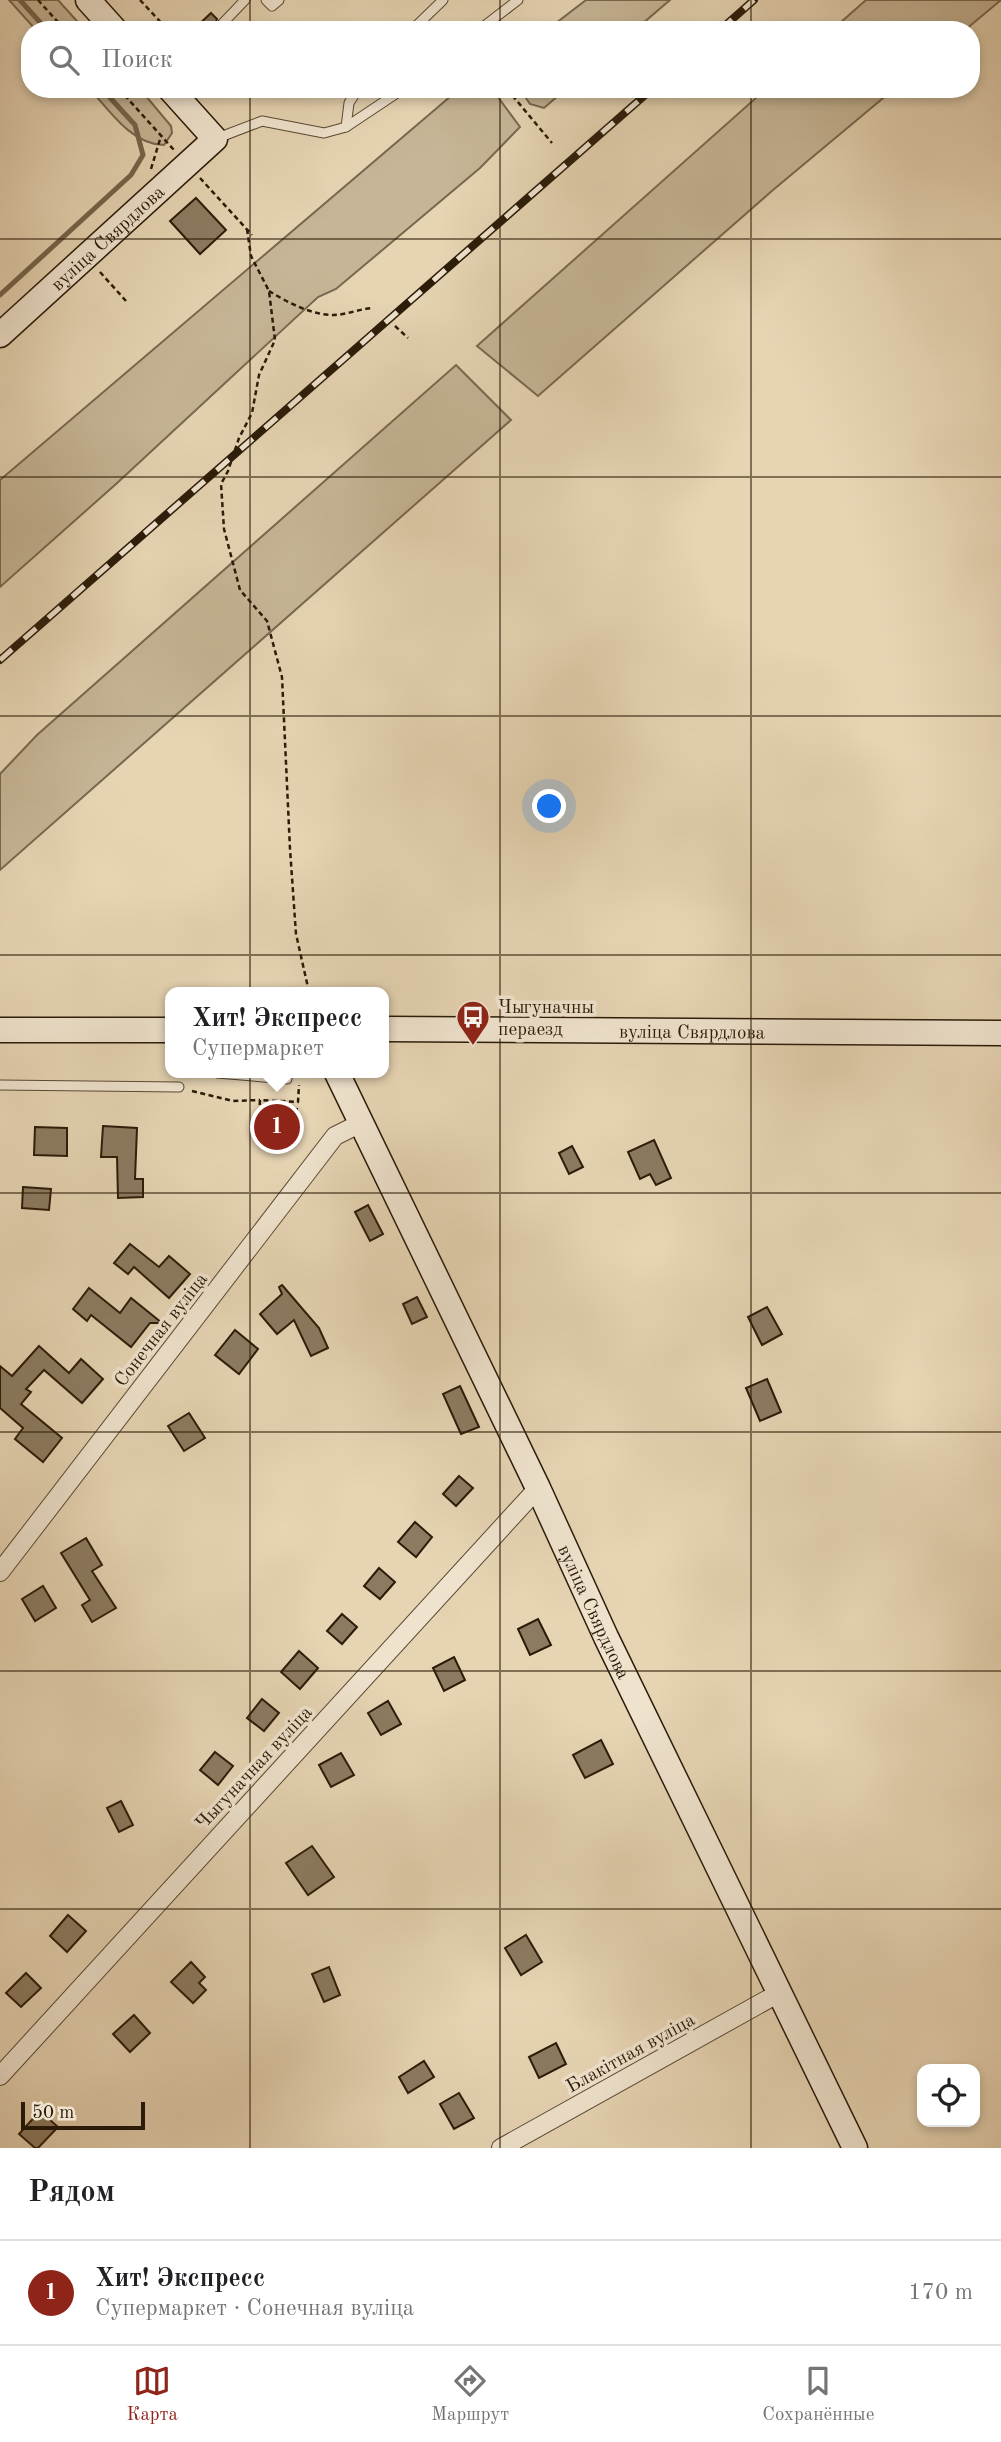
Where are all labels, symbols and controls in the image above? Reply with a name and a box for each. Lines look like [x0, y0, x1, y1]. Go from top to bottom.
search box [21, 21, 980, 98]
icon: search [45, 41, 83, 79]
text: Поиск [101, 47, 173, 73]
street label: вуліца Свярдлова [49, 183, 170, 295]
your location [532, 789, 566, 823]
popup [165, 987, 389, 1078]
bus stop icon: Чыгуначны пераезд [454, 998, 492, 1047]
place label: Чыгуначны пераезд [498, 999, 594, 1040]
text: Хит! Экспресс [192, 1006, 362, 1032]
street label: вуліца Свярдлова [619, 1024, 766, 1043]
text: Супермаркет [192, 1037, 324, 1060]
pin: 1 [254, 1101, 300, 1153]
street label: Сонечная вуліца [112, 1270, 212, 1391]
street label: вуліца Свярдлова [553, 1542, 632, 1683]
street label: Чыгуначная вуліца [193, 1703, 317, 1834]
street label: Блакітная вуліца [564, 2011, 699, 2097]
map controls [917, 2064, 980, 2127]
button: locate [917, 2064, 980, 2127]
scale bar [21, 2099, 145, 2131]
text: 50 m [32, 2104, 74, 2123]
text: Рядом [28, 2178, 115, 2208]
text: Хит! Экспресс [95, 2266, 265, 2292]
text: 1 [44, 2281, 58, 2304]
text: 170 m [908, 2281, 973, 2304]
text: Супермаркет · Сонечная вуліца [95, 2297, 414, 2320]
tab: Карта [127, 2362, 178, 2427]
tab: Маршрут [431, 2362, 509, 2427]
tab: Сохранённые [762, 2362, 874, 2427]

